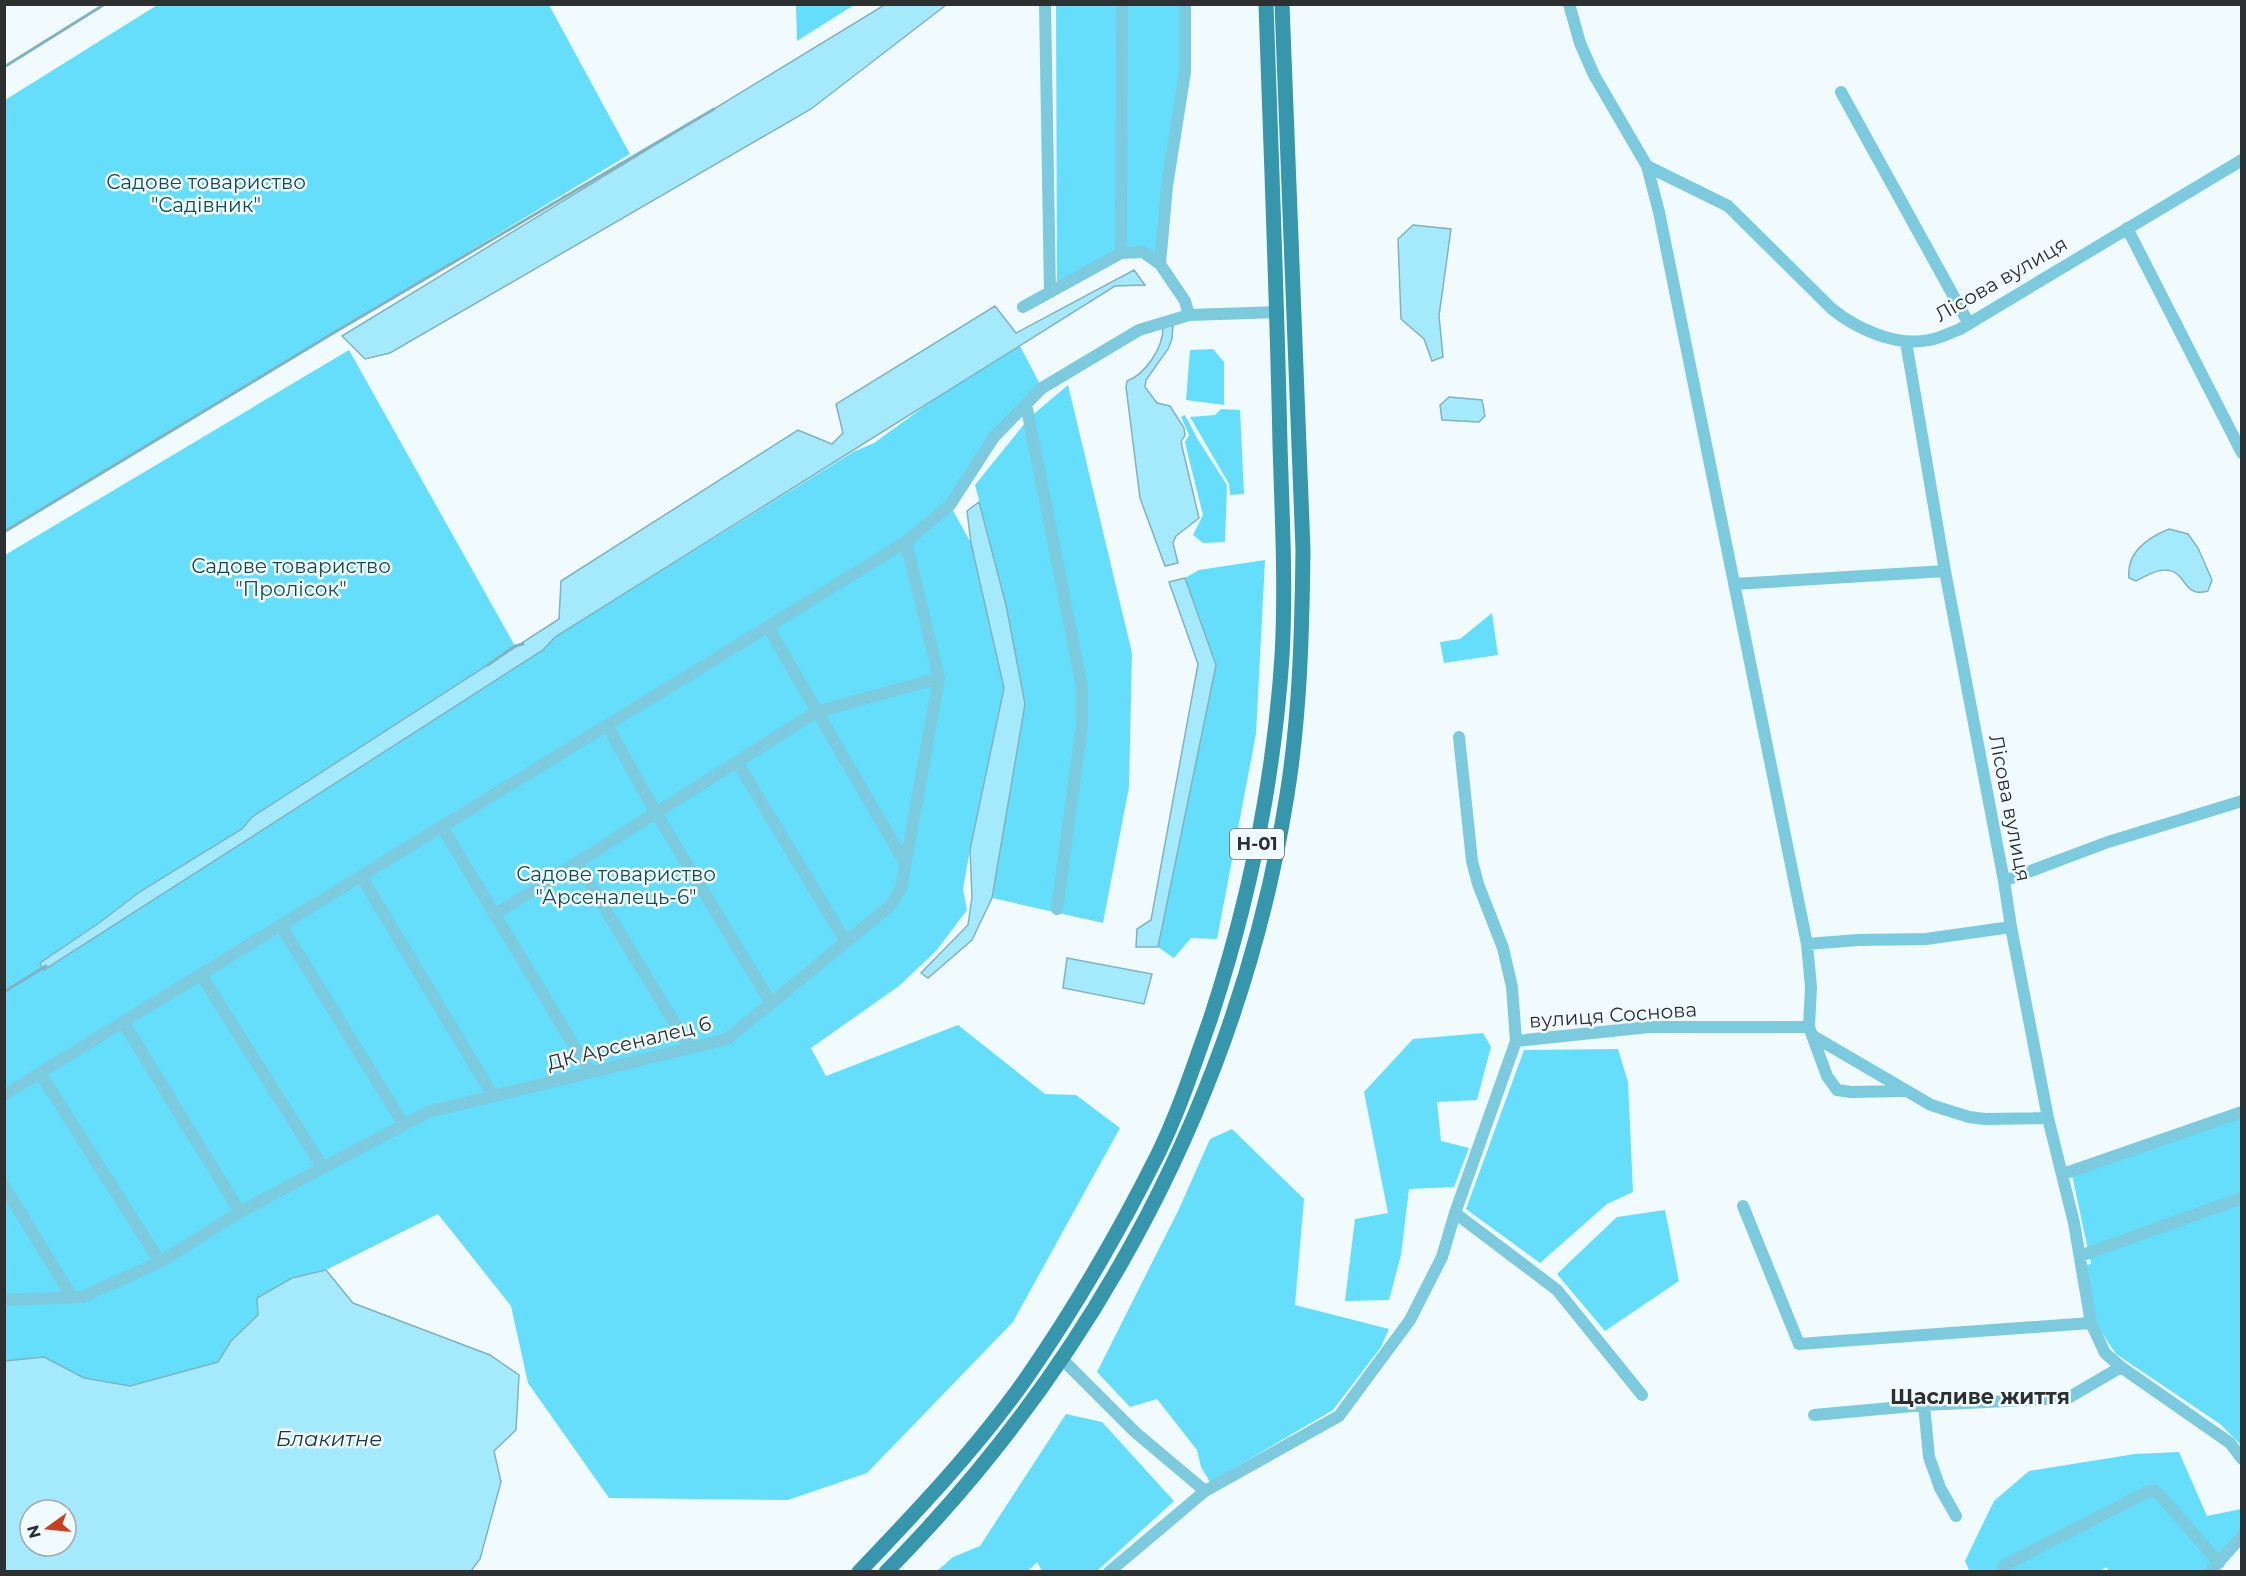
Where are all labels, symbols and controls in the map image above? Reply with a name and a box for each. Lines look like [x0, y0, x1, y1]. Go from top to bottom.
park label: Садове товариство "Садівник" [106, 170, 306, 217]
street label: Лісова вулиця [1930, 231, 2072, 327]
park label: Садове товариство "Пролісок" [191, 554, 391, 601]
street label: Лісова вулиця [1984, 733, 2036, 883]
road number: Н-01 [1230, 829, 1284, 859]
park label: Садове товариство "Арсеналець-6" [516, 862, 716, 909]
street label: вулиця Соснова [1528, 997, 1698, 1033]
street label: ДК Арсеналец 6 [544, 1011, 714, 1075]
district label: Щасливе життя [1890, 1384, 2070, 1409]
water label: Блакитне [276, 1426, 382, 1451]
north arrow [18, 1498, 78, 1558]
text: N [23, 1523, 45, 1540]

